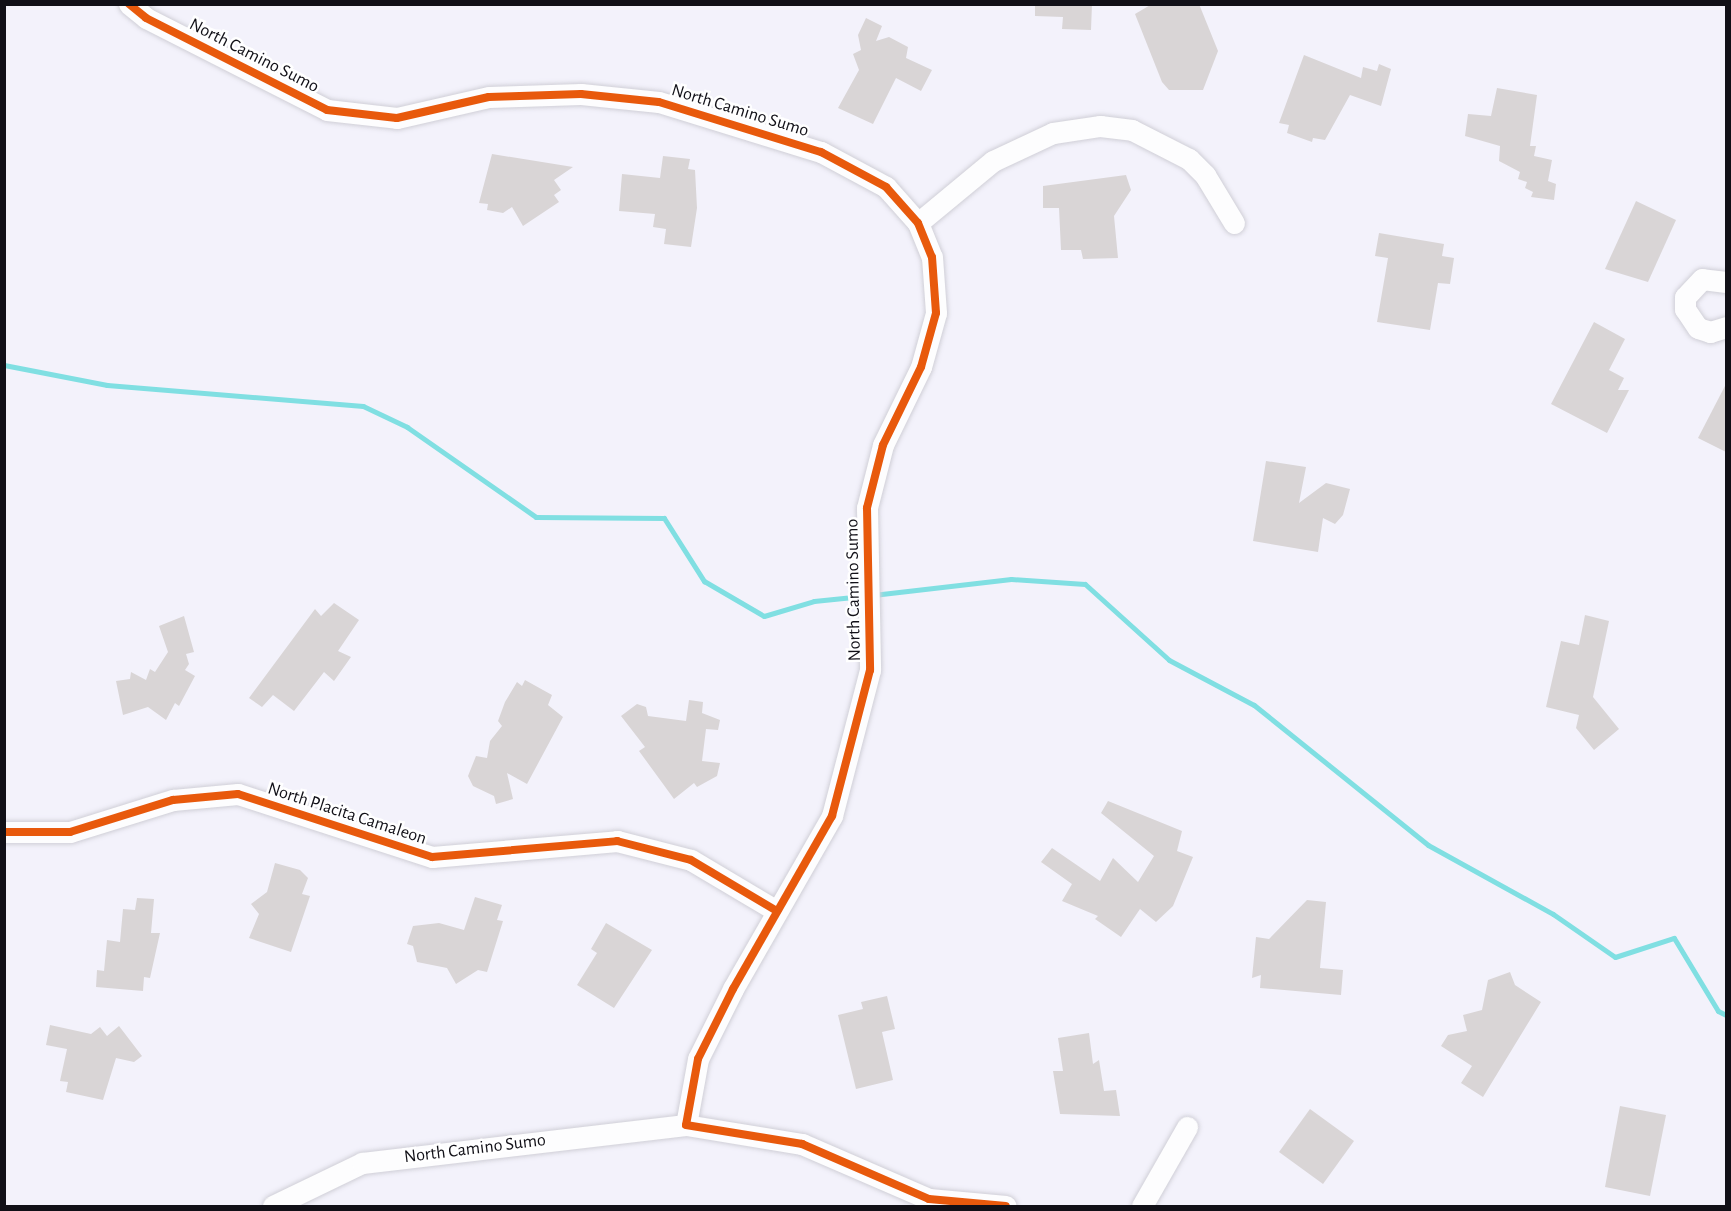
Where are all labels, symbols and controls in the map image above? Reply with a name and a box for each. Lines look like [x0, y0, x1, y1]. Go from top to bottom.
street label: North Camino Sumo [186, 14, 322, 98]
street label: North Camino Sumo [669, 80, 811, 142]
street label: North Camino Sumo [842, 519, 866, 661]
street label: North Placita Camaleon [265, 778, 429, 850]
street label: North Camino Sumo [403, 1130, 547, 1168]

